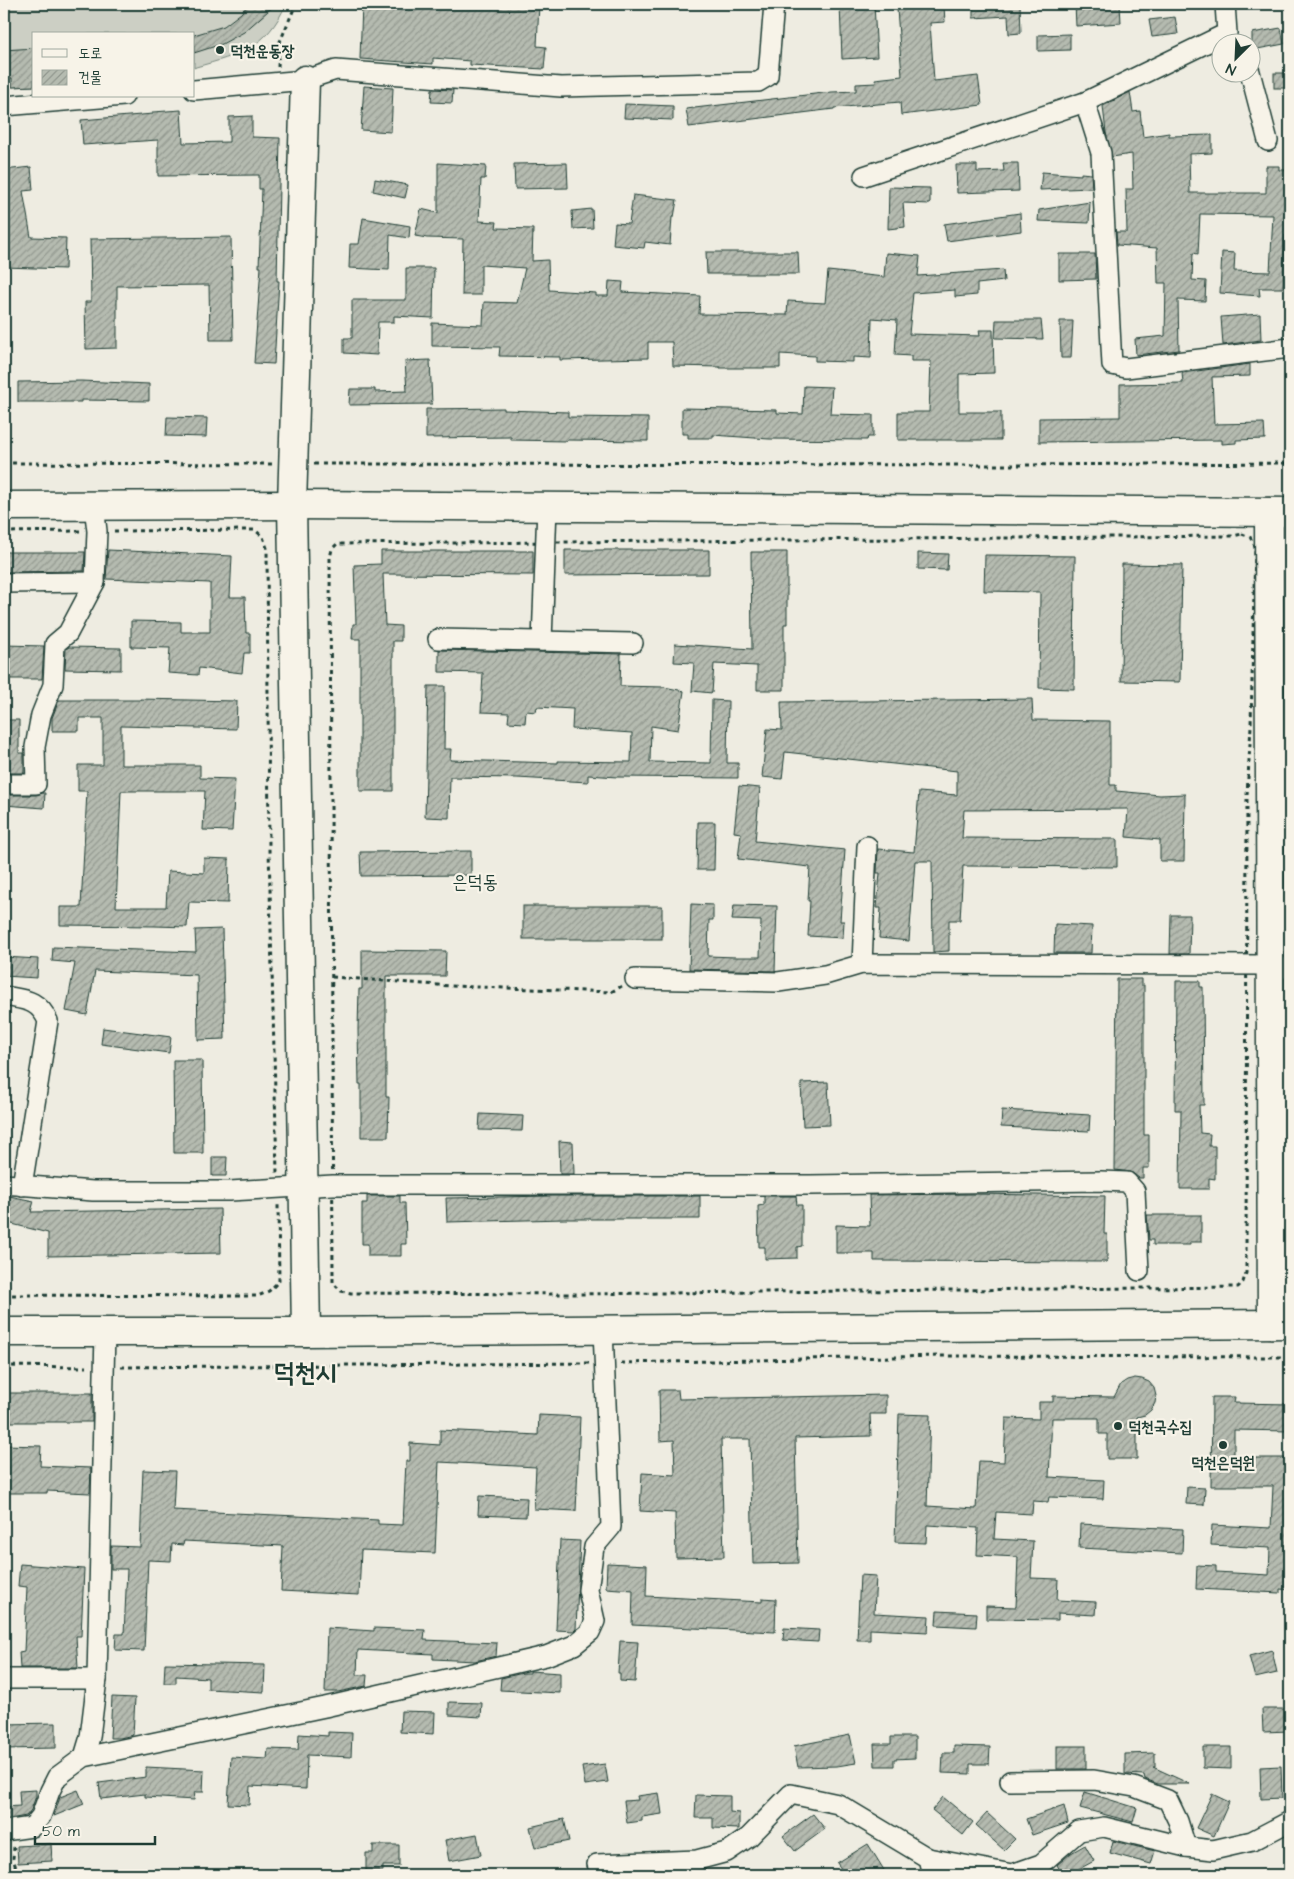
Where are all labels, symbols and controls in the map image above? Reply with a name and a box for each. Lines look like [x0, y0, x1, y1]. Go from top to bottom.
legend [32, 32, 195, 98]
north arrow [1212, 32, 1262, 82]
place label: 덕천운동장 [230, 40, 295, 62]
text: 도로 [78, 43, 102, 64]
marker: 덕천운동장 [214, 44, 226, 56]
text: N [1223, 58, 1239, 80]
text: 건물 [78, 67, 102, 88]
district label: 은덕동 [452, 869, 498, 896]
district label: 덕천시 [274, 1355, 336, 1391]
place label: 덕천국수집 [1128, 1416, 1192, 1438]
marker: 덕천국수집 [1112, 1420, 1124, 1432]
marker: 덕천은덕원 [1217, 1439, 1229, 1451]
place label: 덕천은덕원 [1191, 1452, 1255, 1474]
scale bar [35, 1814, 155, 1846]
text: 50 m [42, 1821, 80, 1842]

